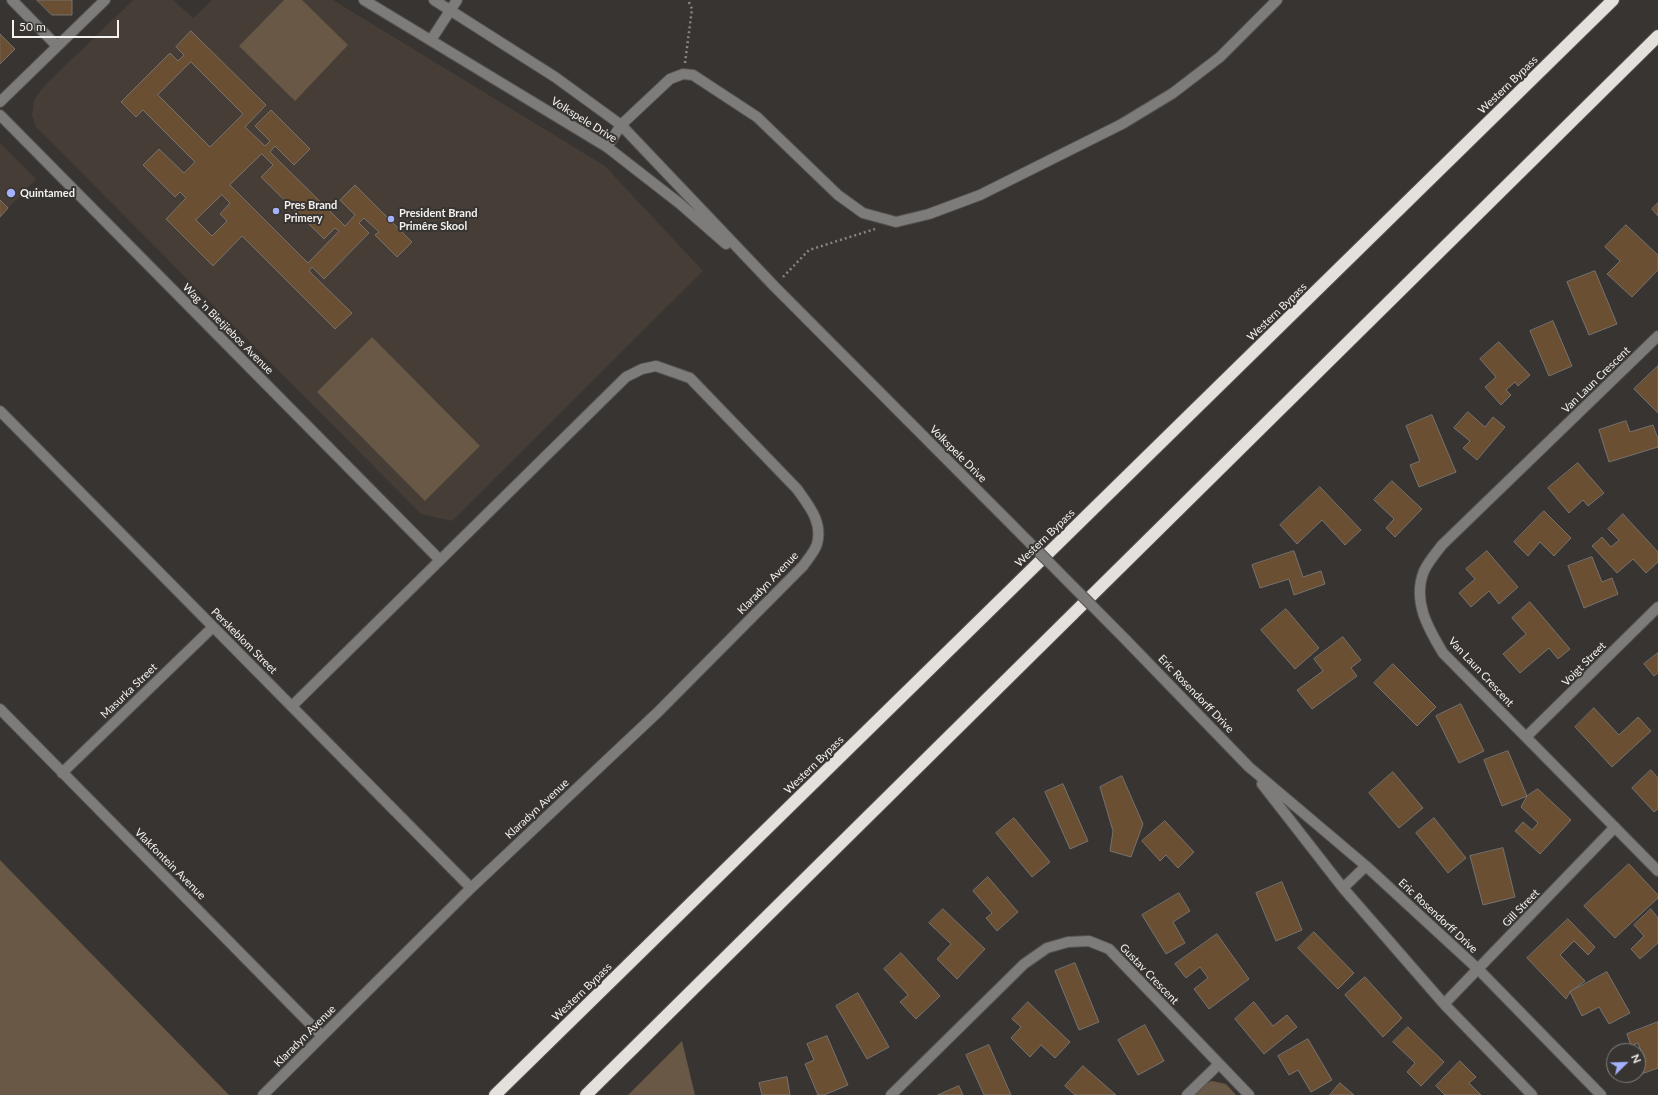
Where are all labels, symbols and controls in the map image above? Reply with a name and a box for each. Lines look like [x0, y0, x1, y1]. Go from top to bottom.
scale bar [14, 12, 121, 38]
text: 50 m [19, 19, 46, 34]
street label: Western Bypass [1475, 53, 1541, 117]
street label: Volkspele Drive [549, 94, 619, 146]
place label: Quintamed [20, 186, 75, 200]
marker: Quintamed [5, 187, 17, 199]
place label: Pres Brand Primery [284, 198, 337, 224]
marker: Pres Brand Primery [271, 206, 281, 216]
place label: President Brand Primêre Skool [399, 206, 477, 232]
marker: President Brand Primêre Skool [386, 214, 396, 224]
street label: Western Bypass [1244, 280, 1310, 344]
street label: Wag 'n Bietjiebos Avenue [180, 281, 276, 377]
street label: Van Laun Crescent [1559, 344, 1633, 416]
street label: Volkspele Drive [927, 423, 989, 485]
street label: Western Bypass [1012, 506, 1078, 570]
street label: Klaradyn Avenue [735, 549, 801, 617]
street label: Perskeblom Street [208, 605, 280, 677]
street label: Van Laun Crescent [1446, 635, 1516, 709]
street label: Voigt Street [1559, 639, 1609, 689]
street label: Eric Rosendorff Drive [1155, 652, 1237, 736]
street label: Masurka Street [98, 661, 160, 721]
street label: Western Bypass [781, 733, 847, 797]
street label: Klaradyn Avenue [503, 776, 571, 842]
street label: Vlakfontein Avenue [132, 826, 208, 902]
street label: Eric Rosendorff Drive [1396, 876, 1480, 956]
street label: Gill Street [1500, 886, 1542, 930]
street label: Gustav Crescent [1117, 941, 1181, 1007]
street label: Western Bypass [549, 960, 615, 1024]
street label: Klaradyn Avenue [271, 1002, 339, 1070]
north arrow [1606, 1043, 1646, 1083]
text: N [1629, 1052, 1644, 1065]

